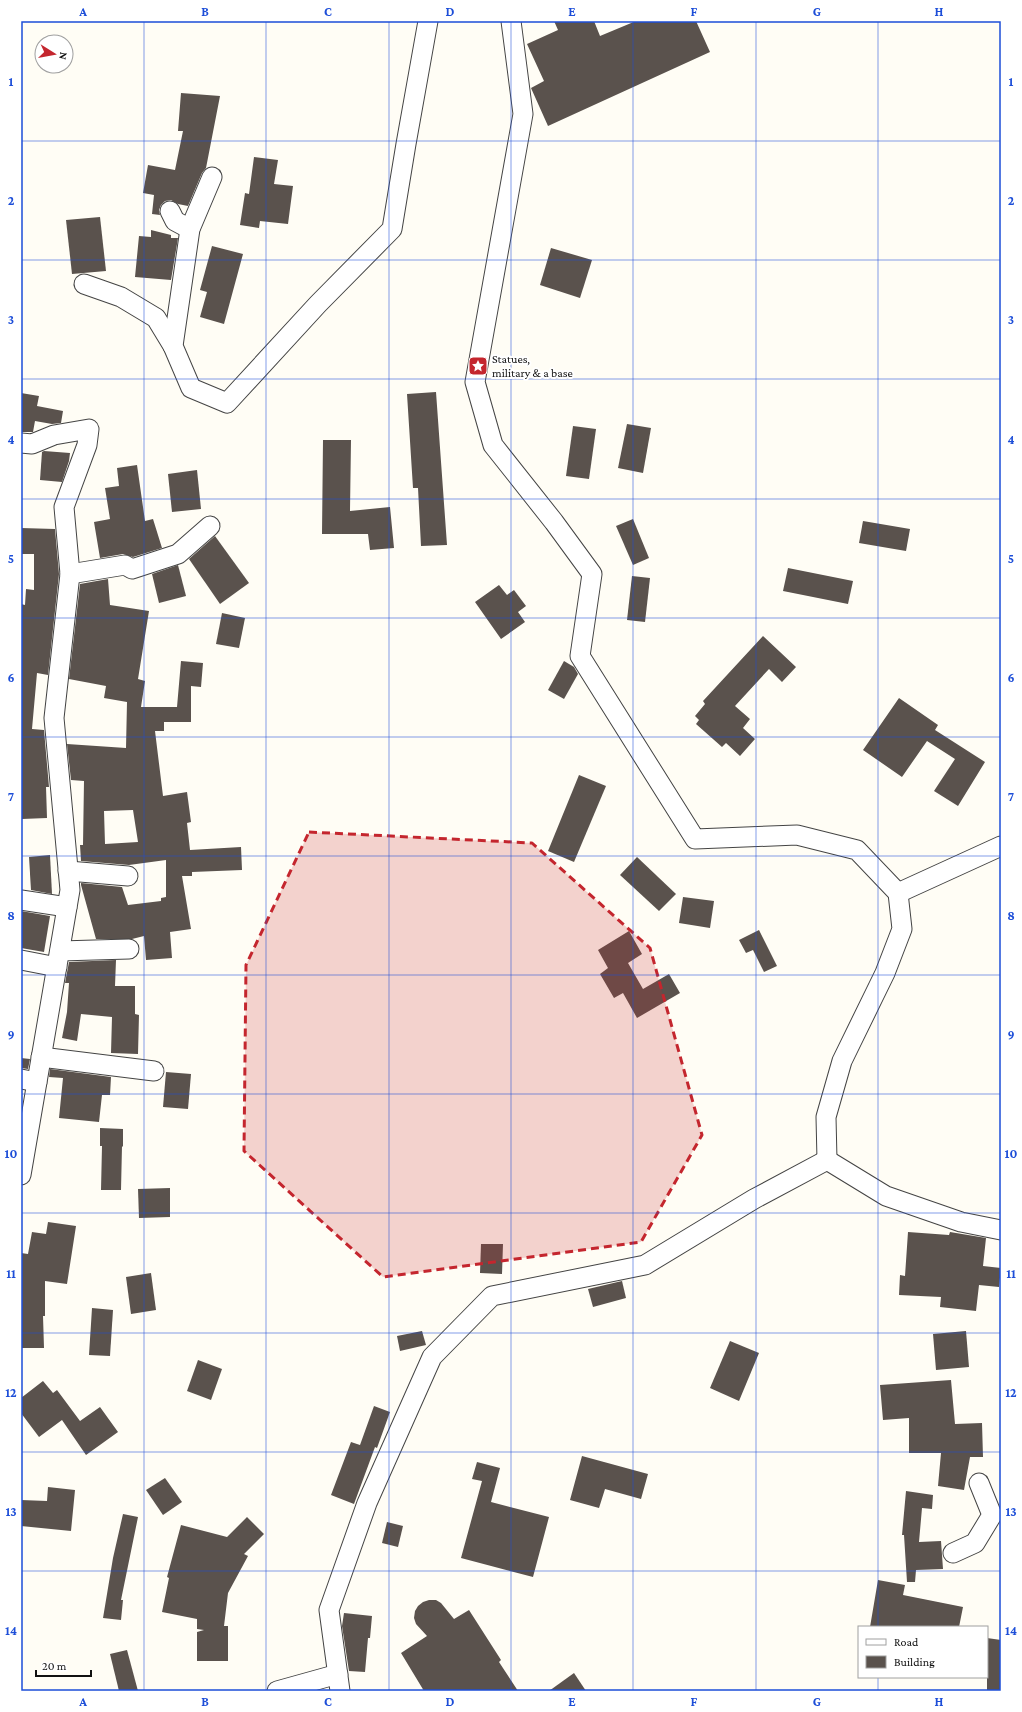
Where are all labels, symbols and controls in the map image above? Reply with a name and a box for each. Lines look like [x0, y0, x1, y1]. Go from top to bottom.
text: A [78, 4, 87, 19]
text: B [201, 4, 209, 19]
text: C [324, 4, 332, 19]
text: D [446, 4, 455, 19]
text: E [568, 4, 576, 19]
text: F [691, 4, 698, 19]
text: G [813, 4, 821, 19]
text: H [935, 4, 944, 19]
north arrow [34, 34, 74, 74]
text: N [57, 51, 70, 61]
text: 1 [9, 74, 14, 89]
text: 1 [1009, 74, 1014, 89]
text: 2 [8, 193, 15, 208]
text: 2 [1008, 193, 1015, 208]
text: 3 [8, 312, 14, 327]
text: 3 [1008, 312, 1014, 327]
place label: Statues, military & a base [492, 352, 573, 380]
place icon: Statues, military & a base [467, 355, 489, 377]
text: 4 [7, 432, 15, 447]
text: 4 [1007, 432, 1015, 447]
text: 5 [8, 551, 14, 566]
text: 5 [1008, 551, 1014, 566]
text: 6 [7, 670, 15, 685]
text: 6 [1007, 670, 1015, 685]
text: 7 [8, 789, 14, 804]
text: 7 [1008, 789, 1014, 804]
text: 8 [7, 908, 15, 923]
text: 8 [1007, 908, 1015, 923]
text: 9 [7, 1027, 15, 1042]
text: 9 [1007, 1027, 1015, 1042]
text: 10 [5, 1146, 17, 1161]
text: 10 [1005, 1146, 1017, 1161]
text: 11 [6, 1266, 16, 1281]
text: 11 [1006, 1266, 1016, 1281]
text: 12 [5, 1385, 17, 1400]
text: 12 [1005, 1385, 1017, 1400]
text: 13 [5, 1504, 17, 1519]
text: 13 [1005, 1504, 1017, 1519]
text: 14 [5, 1623, 17, 1638]
text: 14 [1005, 1623, 1017, 1638]
legend [858, 1626, 988, 1678]
text: Road [894, 1635, 919, 1649]
scale bar [36, 1652, 91, 1678]
text: Building [894, 1655, 935, 1669]
text: 20 m [42, 1659, 67, 1673]
text: A [78, 1694, 87, 1709]
text: B [201, 1694, 209, 1709]
text: C [324, 1694, 332, 1709]
text: D [446, 1694, 455, 1709]
text: E [568, 1694, 576, 1709]
text: F [691, 1694, 698, 1709]
text: G [813, 1694, 821, 1709]
text: H [935, 1694, 944, 1709]

